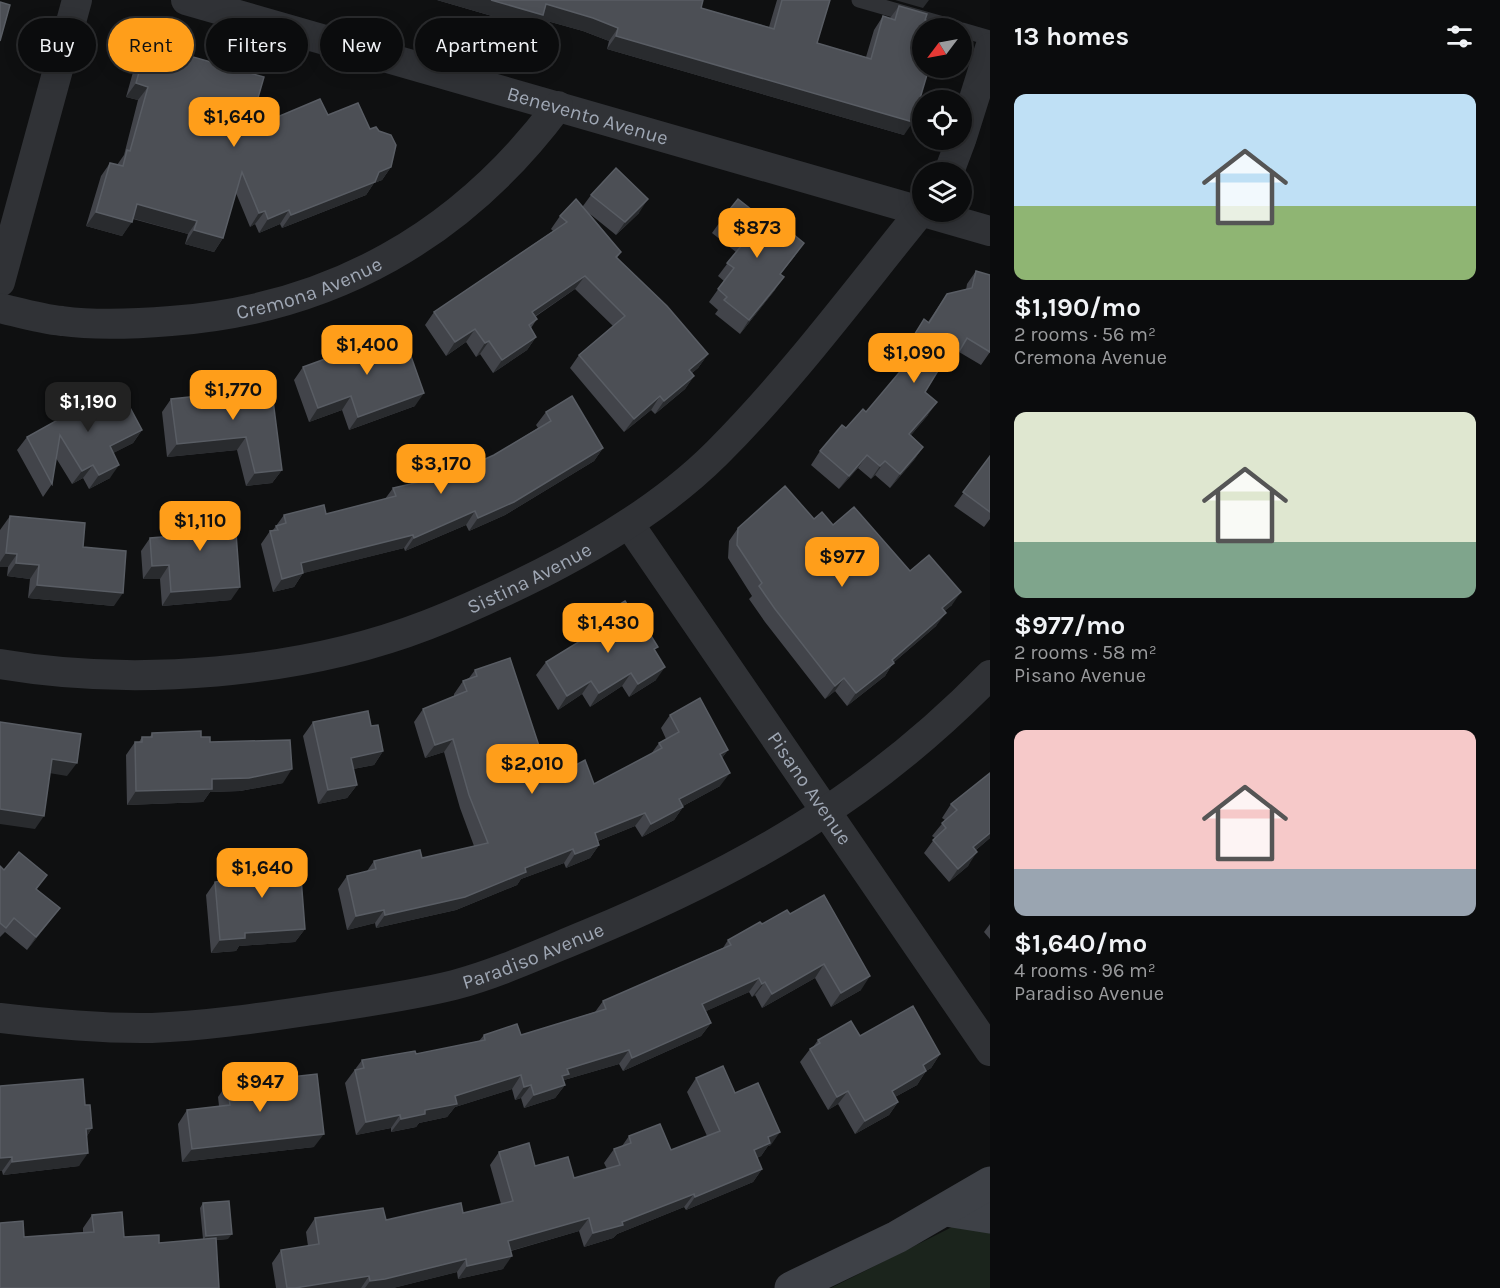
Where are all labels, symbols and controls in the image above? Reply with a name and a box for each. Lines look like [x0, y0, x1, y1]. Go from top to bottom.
chip: Buy [18, 18, 96, 72]
chip: Rent [108, 18, 194, 72]
chip: Filters [206, 18, 308, 72]
chip: New [320, 18, 403, 72]
chip: Apartment [415, 18, 559, 72]
north arrow [912, 18, 972, 78]
map controls [912, 18, 972, 222]
icon: filters [1443, 20, 1476, 53]
text: 13 homes [1014, 21, 1129, 52]
street label: Benevento Avenue [505, 81, 671, 149]
button: locate [912, 90, 972, 150]
pin: $1,640 [185, 97, 283, 148]
text: $1,640 [203, 105, 265, 128]
icon: home [1191, 133, 1299, 241]
button: layers [912, 162, 972, 222]
pin: $873 [721, 208, 793, 259]
text: $873 [732, 216, 782, 239]
street label: Cremona Avenue [234, 252, 386, 324]
text: $1,190/mo [1014, 292, 1141, 323]
text: 2 rooms · 56 m² [1014, 323, 1156, 346]
pin: $1,400 [318, 325, 416, 376]
text: $1,400 [335, 333, 399, 356]
pin: $1,090 [865, 333, 963, 384]
text: $1,090 [882, 341, 946, 364]
text: Cremona Avenue [1014, 346, 1167, 369]
pin: $1,770 [184, 370, 282, 421]
text: $1,770 [204, 378, 262, 401]
pin: $1,190 [39, 382, 137, 433]
text: $1,190 [59, 390, 117, 413]
pin: $3,170 [392, 444, 490, 495]
icon: home [1191, 451, 1299, 559]
text: $3,170 [410, 452, 472, 475]
pin: $1,110 [151, 501, 249, 552]
text: $1,110 [174, 509, 226, 532]
street label: Sistina Avenue [464, 537, 595, 618]
pin: $977 [806, 537, 878, 588]
text: $977 [819, 545, 865, 568]
pin: $1,430 [559, 603, 657, 654]
text: $977/mo [1014, 610, 1125, 641]
text: $1,430 [577, 611, 639, 634]
text: 2 rooms · 58 m² [1014, 641, 1157, 664]
text: Pisano Avenue [1014, 664, 1146, 687]
street label: Pisano Avenue [763, 727, 857, 849]
pin: $2,010 [483, 744, 581, 795]
text: $2,010 [500, 752, 564, 775]
icon: home [1191, 769, 1299, 877]
pin: $1,640 [213, 848, 311, 899]
text: $1,640 [231, 856, 293, 879]
street label: Paradiso Avenue [459, 917, 607, 994]
text: $1,640/mo [1014, 928, 1147, 959]
text: 4 rooms · 96 m² [1014, 959, 1156, 982]
text: Paradiso Avenue [1014, 982, 1164, 1005]
pin: $947 [224, 1062, 296, 1113]
text: $947 [236, 1070, 284, 1093]

